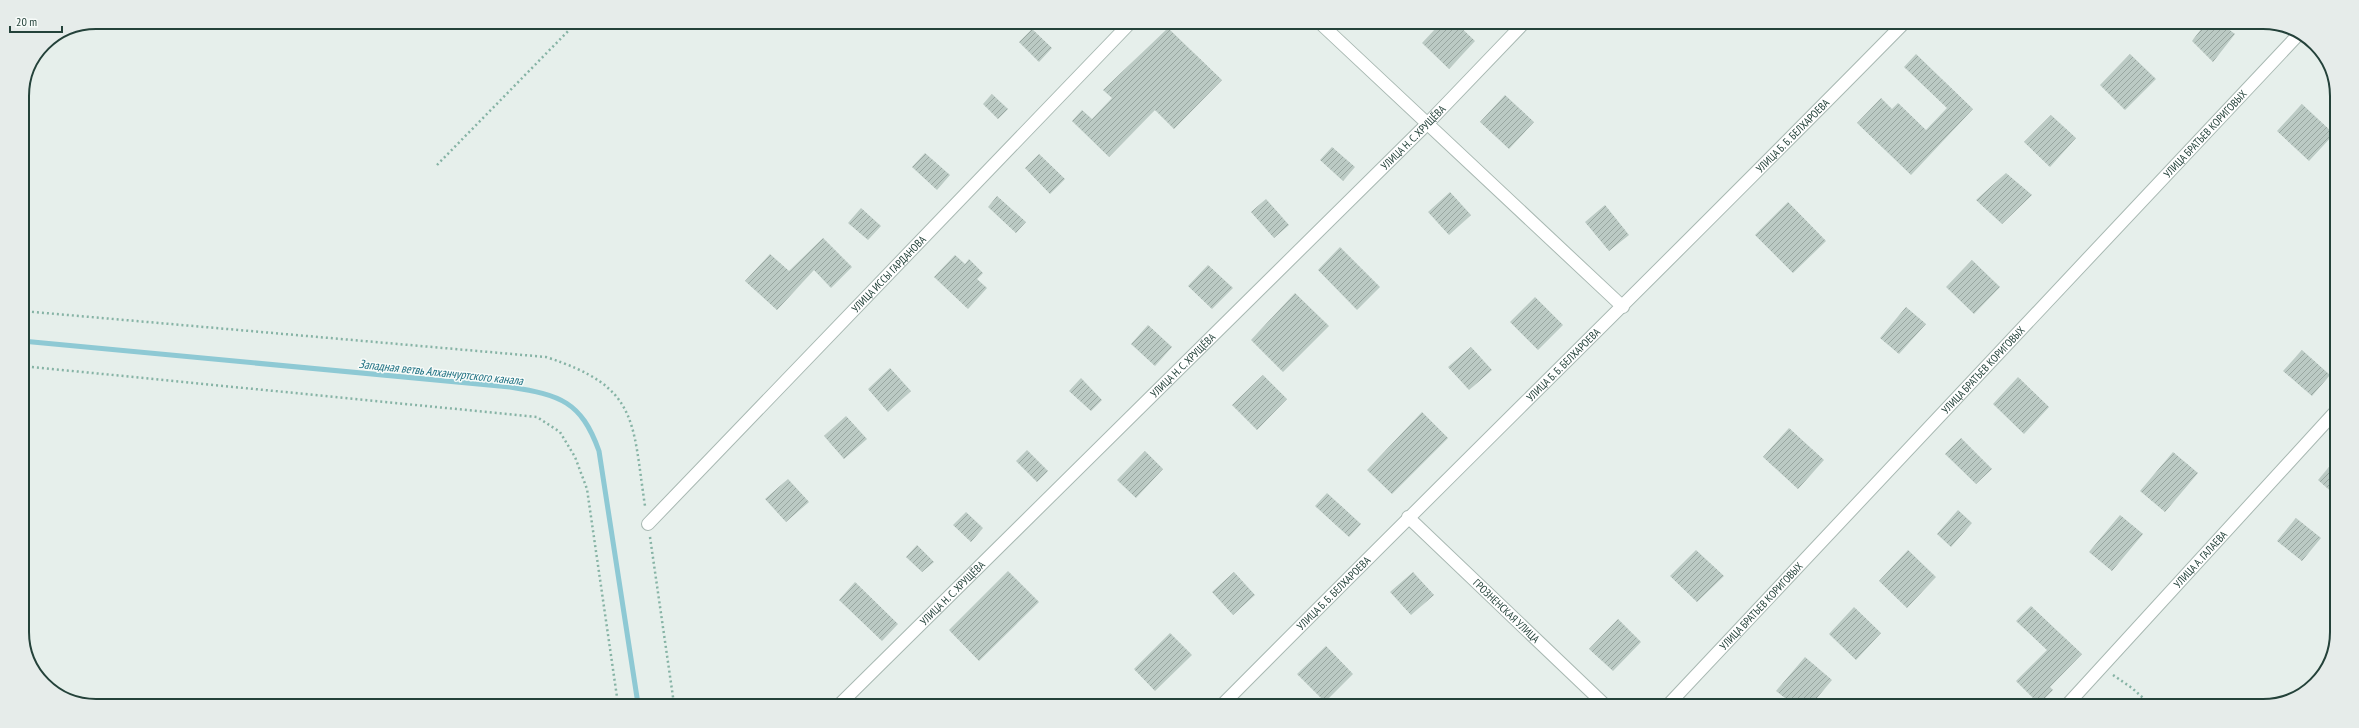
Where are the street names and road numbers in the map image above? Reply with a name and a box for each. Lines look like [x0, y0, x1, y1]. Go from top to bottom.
street label: УЛИЦА БРАТЬЕВ КОРИГОВЫХ [2160, 87, 2250, 181]
street label: УЛИЦА Б. Б. БЕЛХАРОЕВА [1753, 95, 1833, 175]
street label: УЛИЦА Н. С. ХРУЩЁВА [1378, 101, 1449, 173]
street label: УЛИЦА ИССЫ ГАРДАНОВА [848, 232, 929, 315]
street label: УЛИЦА БРАТЬЕВ КОРИГОВЫХ [1939, 323, 2028, 417]
street label: УЛИЦА Б. Б. БЕЛХАРОЕВА [1523, 324, 1604, 404]
street label: УЛИЦА Н. С. ХРУЩЁВА [1147, 329, 1219, 400]
street label: УЛИЦА А. ГАЛАЕВА [2171, 527, 2231, 591]
street label: УЛИЦА Б. Б. БЕЛХАРОЕВА [1294, 553, 1374, 633]
street label: УЛИЦА Н. С. ХРУЩЁВА [917, 557, 988, 628]
street label: УЛИЦА БРАТЬЕВ КОРИГОВЫХ [1717, 559, 1806, 653]
street label: ГРОЗНЕНСКАЯ УЛИЦА [1470, 576, 1543, 646]

